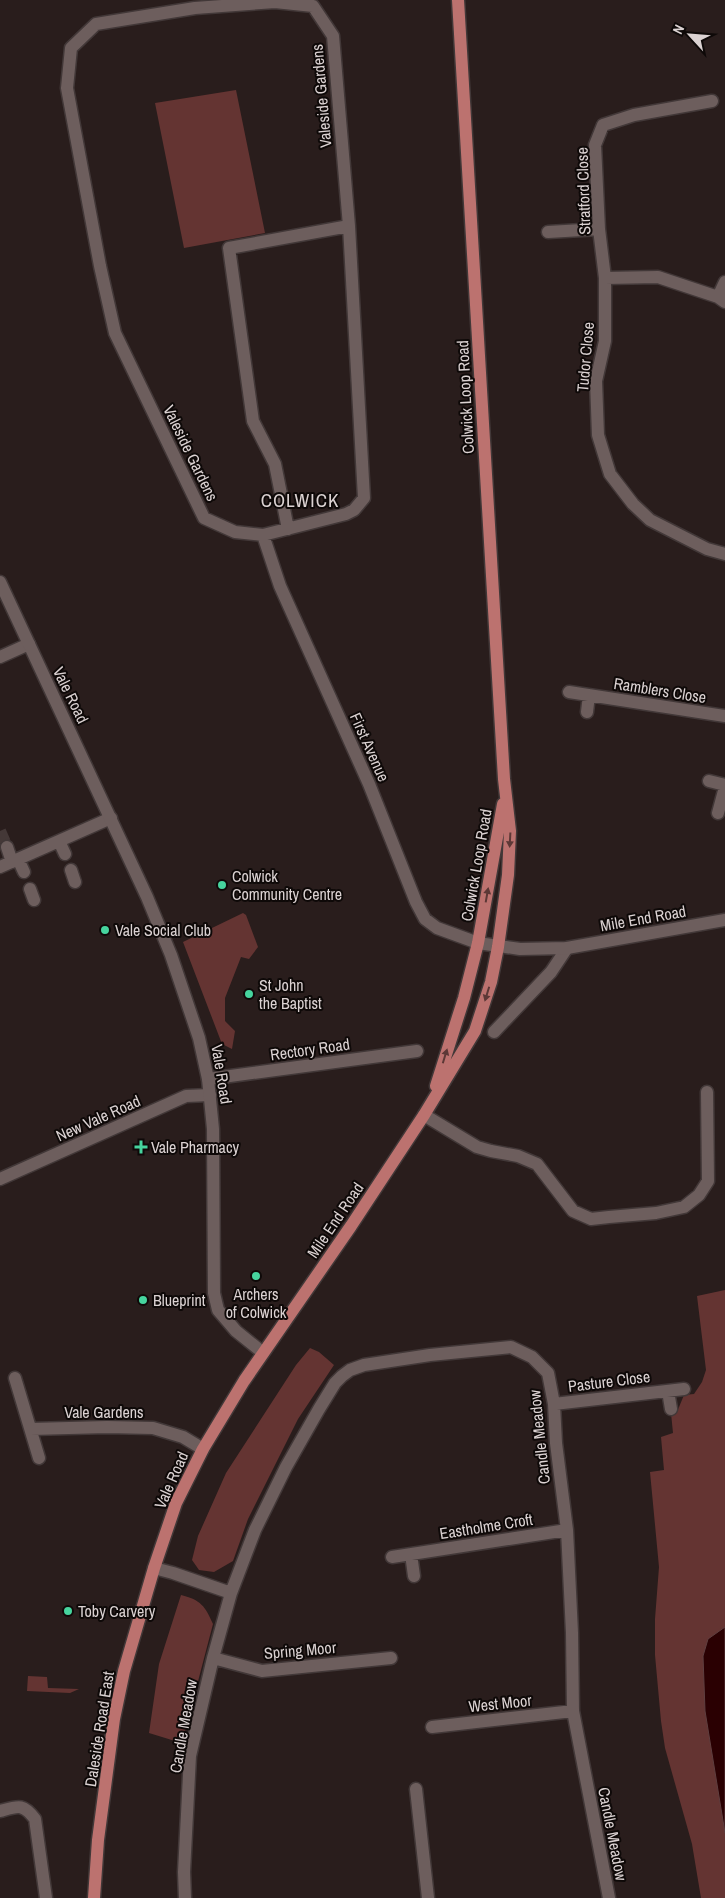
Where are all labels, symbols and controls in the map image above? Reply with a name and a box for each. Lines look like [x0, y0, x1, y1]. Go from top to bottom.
north arrow [665, 10, 715, 60]
text: N [668, 22, 688, 37]
street label: Valeside Gardens [306, 43, 336, 149]
street label: Stratford Close [570, 147, 596, 235]
street label: Tudor Close [571, 321, 599, 393]
street label: Colwick Loop Road [451, 340, 479, 454]
street label: Valeside Gardens [158, 401, 224, 505]
district label: COLWICK [261, 487, 339, 513]
street label: Vale Road [48, 663, 94, 727]
street label: Ramblers Close [612, 672, 708, 708]
street label: First Avenue [345, 709, 395, 785]
street label: Colwick Loop Road [455, 807, 497, 923]
one-way arrow [505, 833, 513, 849]
place label: Colwick Community Centre [232, 865, 342, 905]
marker: Colwick Community Centre [216, 879, 228, 891]
one-way arrow [483, 886, 491, 902]
street label: Mile End Road [598, 900, 688, 936]
place label: Vale Social Club [115, 919, 211, 941]
marker: Vale Social Club [99, 924, 111, 936]
place label: St John the Baptist [259, 974, 322, 1014]
one-way arrow [483, 987, 491, 1002]
marker: St John the Baptist [243, 988, 255, 1000]
street label: Rectory Road [269, 1033, 351, 1065]
street label: Vale Road [206, 1042, 238, 1106]
one-way arrow [442, 1049, 450, 1064]
street label: New Vale Road [52, 1090, 144, 1146]
place label: Vale Pharmacy [151, 1136, 239, 1158]
marker: Vale Pharmacy [135, 1141, 147, 1153]
street label: Mile End Road [302, 1178, 368, 1262]
marker: Archers of Colwick [250, 1270, 262, 1282]
place label: Archers of Colwick [226, 1283, 287, 1323]
place label: Blueprint [153, 1289, 206, 1311]
marker: Blueprint [137, 1294, 149, 1306]
street label: Pasture Close [567, 1365, 651, 1397]
street label: Candle Meadow [523, 1388, 555, 1485]
street label: Vale Gardens [64, 1401, 144, 1423]
street label: Vale Road [149, 1448, 193, 1512]
street label: Eastholme Croft [438, 1508, 535, 1544]
place label: Toby Carvery [78, 1600, 156, 1622]
marker: Toby Carvery [62, 1605, 74, 1617]
street label: Spring Moor [263, 1636, 338, 1664]
street label: Daleside Road East [79, 1669, 119, 1788]
street label: Candle Meadow [164, 1677, 202, 1775]
street label: West Moor [467, 1689, 533, 1717]
street label: Candle Meadow [593, 1785, 633, 1883]

